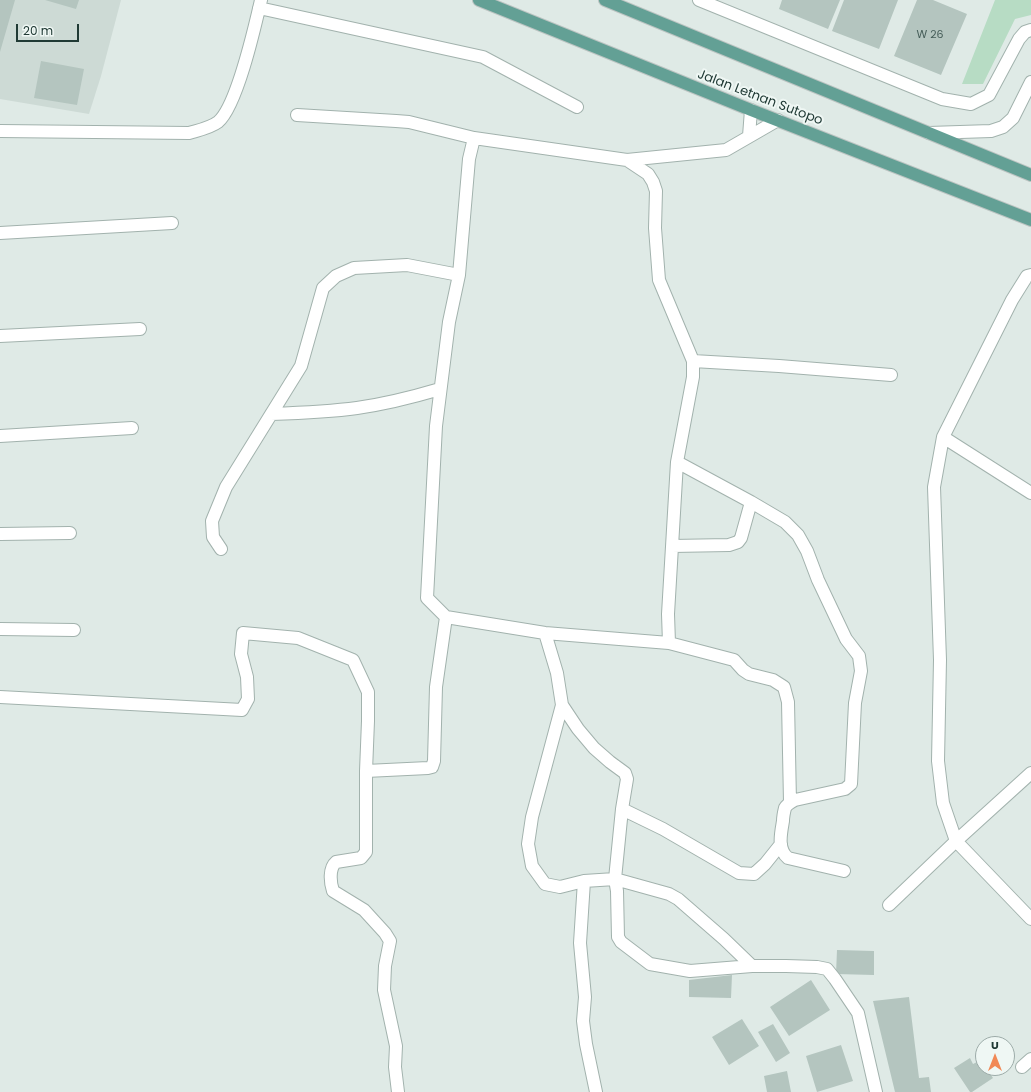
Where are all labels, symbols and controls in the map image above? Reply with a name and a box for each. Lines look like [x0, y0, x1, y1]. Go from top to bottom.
scale bar [18, 16, 81, 42]
text: 20 m [23, 22, 53, 39]
house number: W 26 [917, 28, 943, 42]
street label: Jalan Letnan Sutopo [695, 67, 825, 129]
north arrow [975, 1036, 1015, 1076]
text: U [991, 1037, 999, 1053]

